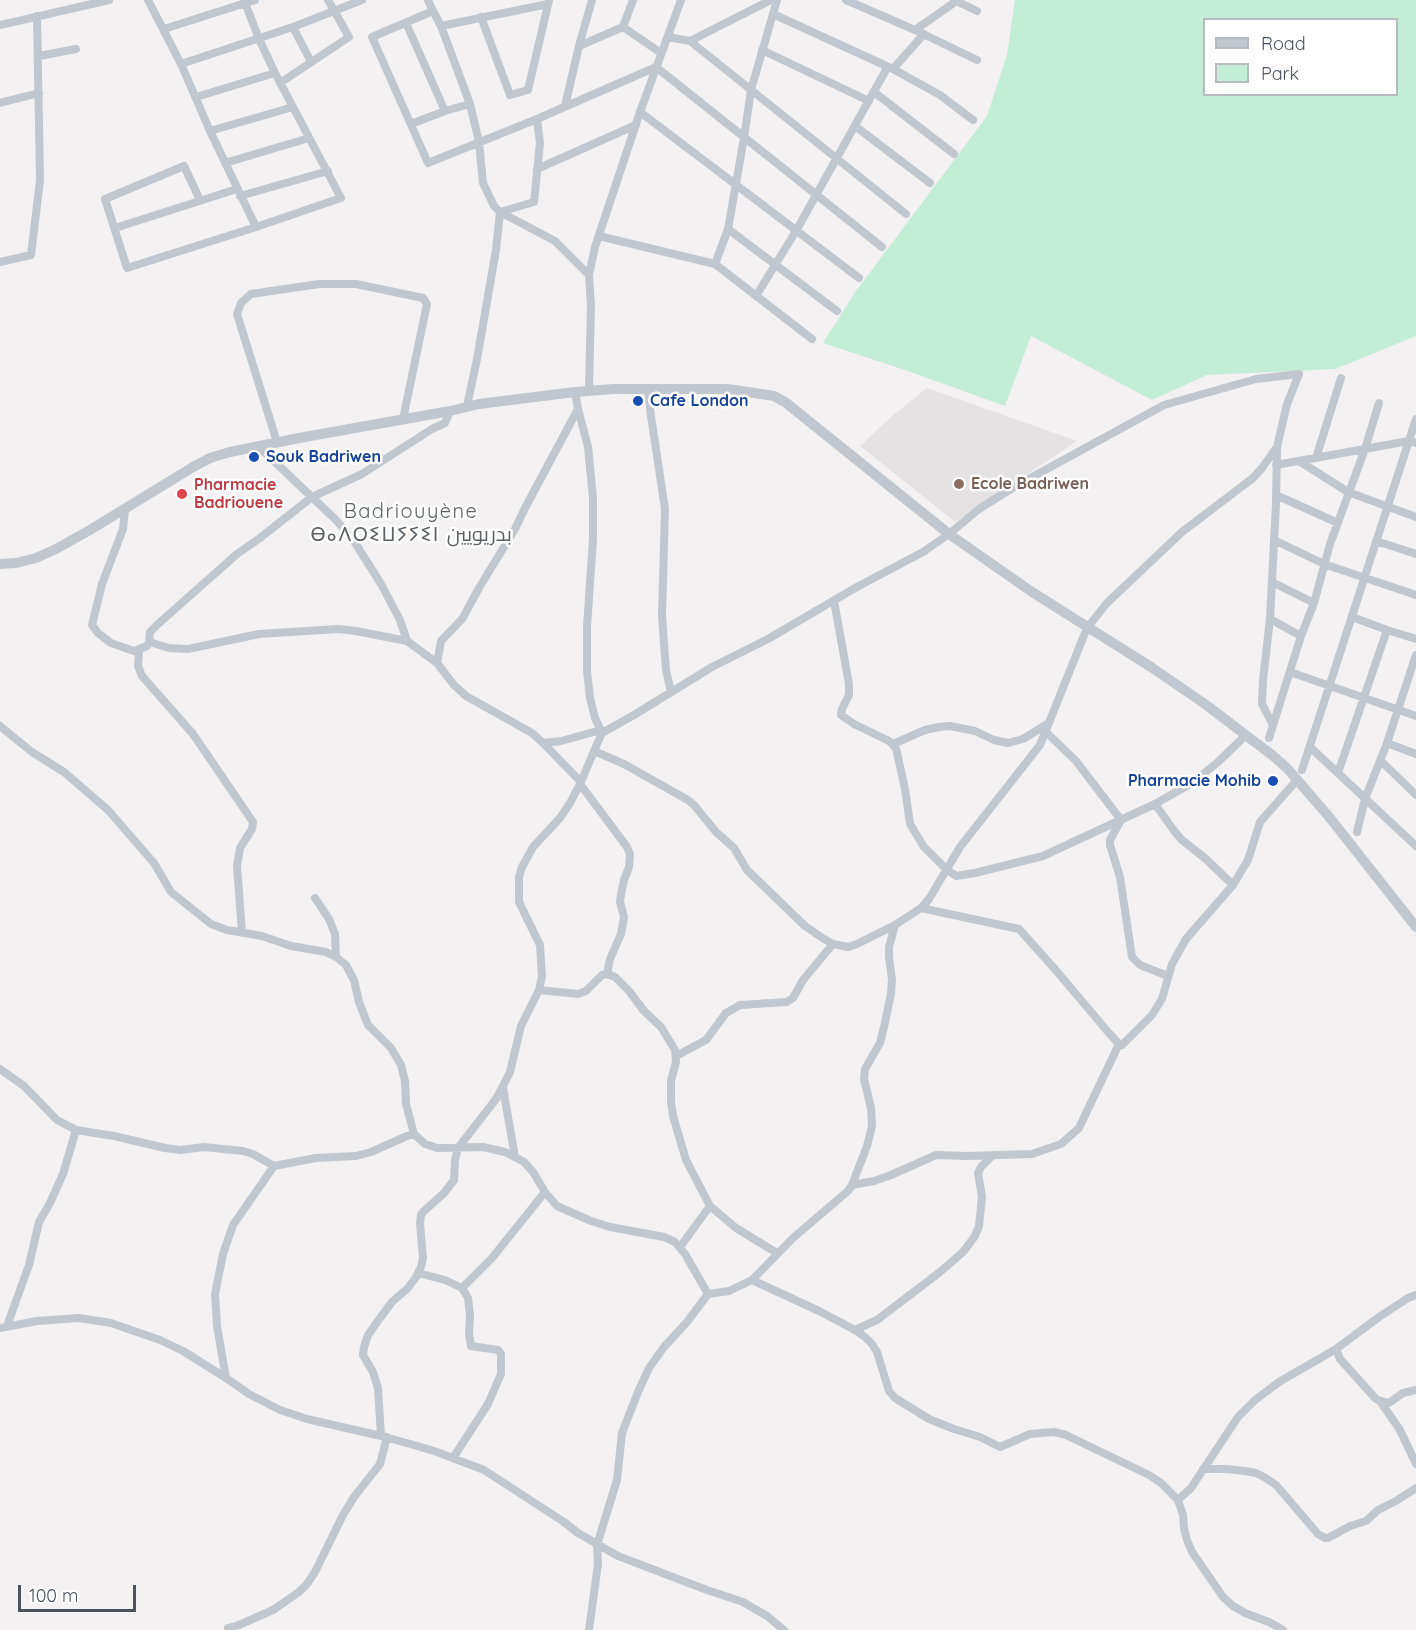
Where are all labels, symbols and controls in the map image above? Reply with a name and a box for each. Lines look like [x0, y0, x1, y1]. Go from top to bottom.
legend [1203, 18, 1398, 96]
text: Road [1261, 32, 1306, 55]
text: Park [1261, 62, 1299, 85]
place label: Cafe London [650, 391, 749, 411]
marker: Cafe London [631, 394, 645, 408]
place label: Souk Badriwen [266, 447, 381, 467]
marker: Souk Badriwen [247, 450, 261, 464]
place label: Ecole Badriwen [971, 474, 1089, 494]
place label: Pharmacie Badriouene [194, 475, 283, 513]
marker: Ecole Badriwen [952, 477, 966, 491]
marker: Pharmacie Badriouene [175, 487, 189, 501]
district label: Badriouyène ⴱⴰⴷⵔⵉⵡⵢⵢⵉⵏ بدريويين [318, 500, 504, 547]
place label: Pharmacie Mohib [1128, 771, 1261, 791]
marker: Pharmacie Mohib [1266, 774, 1280, 788]
scale bar [21, 1573, 140, 1611]
text: 100 m [29, 1584, 78, 1607]

